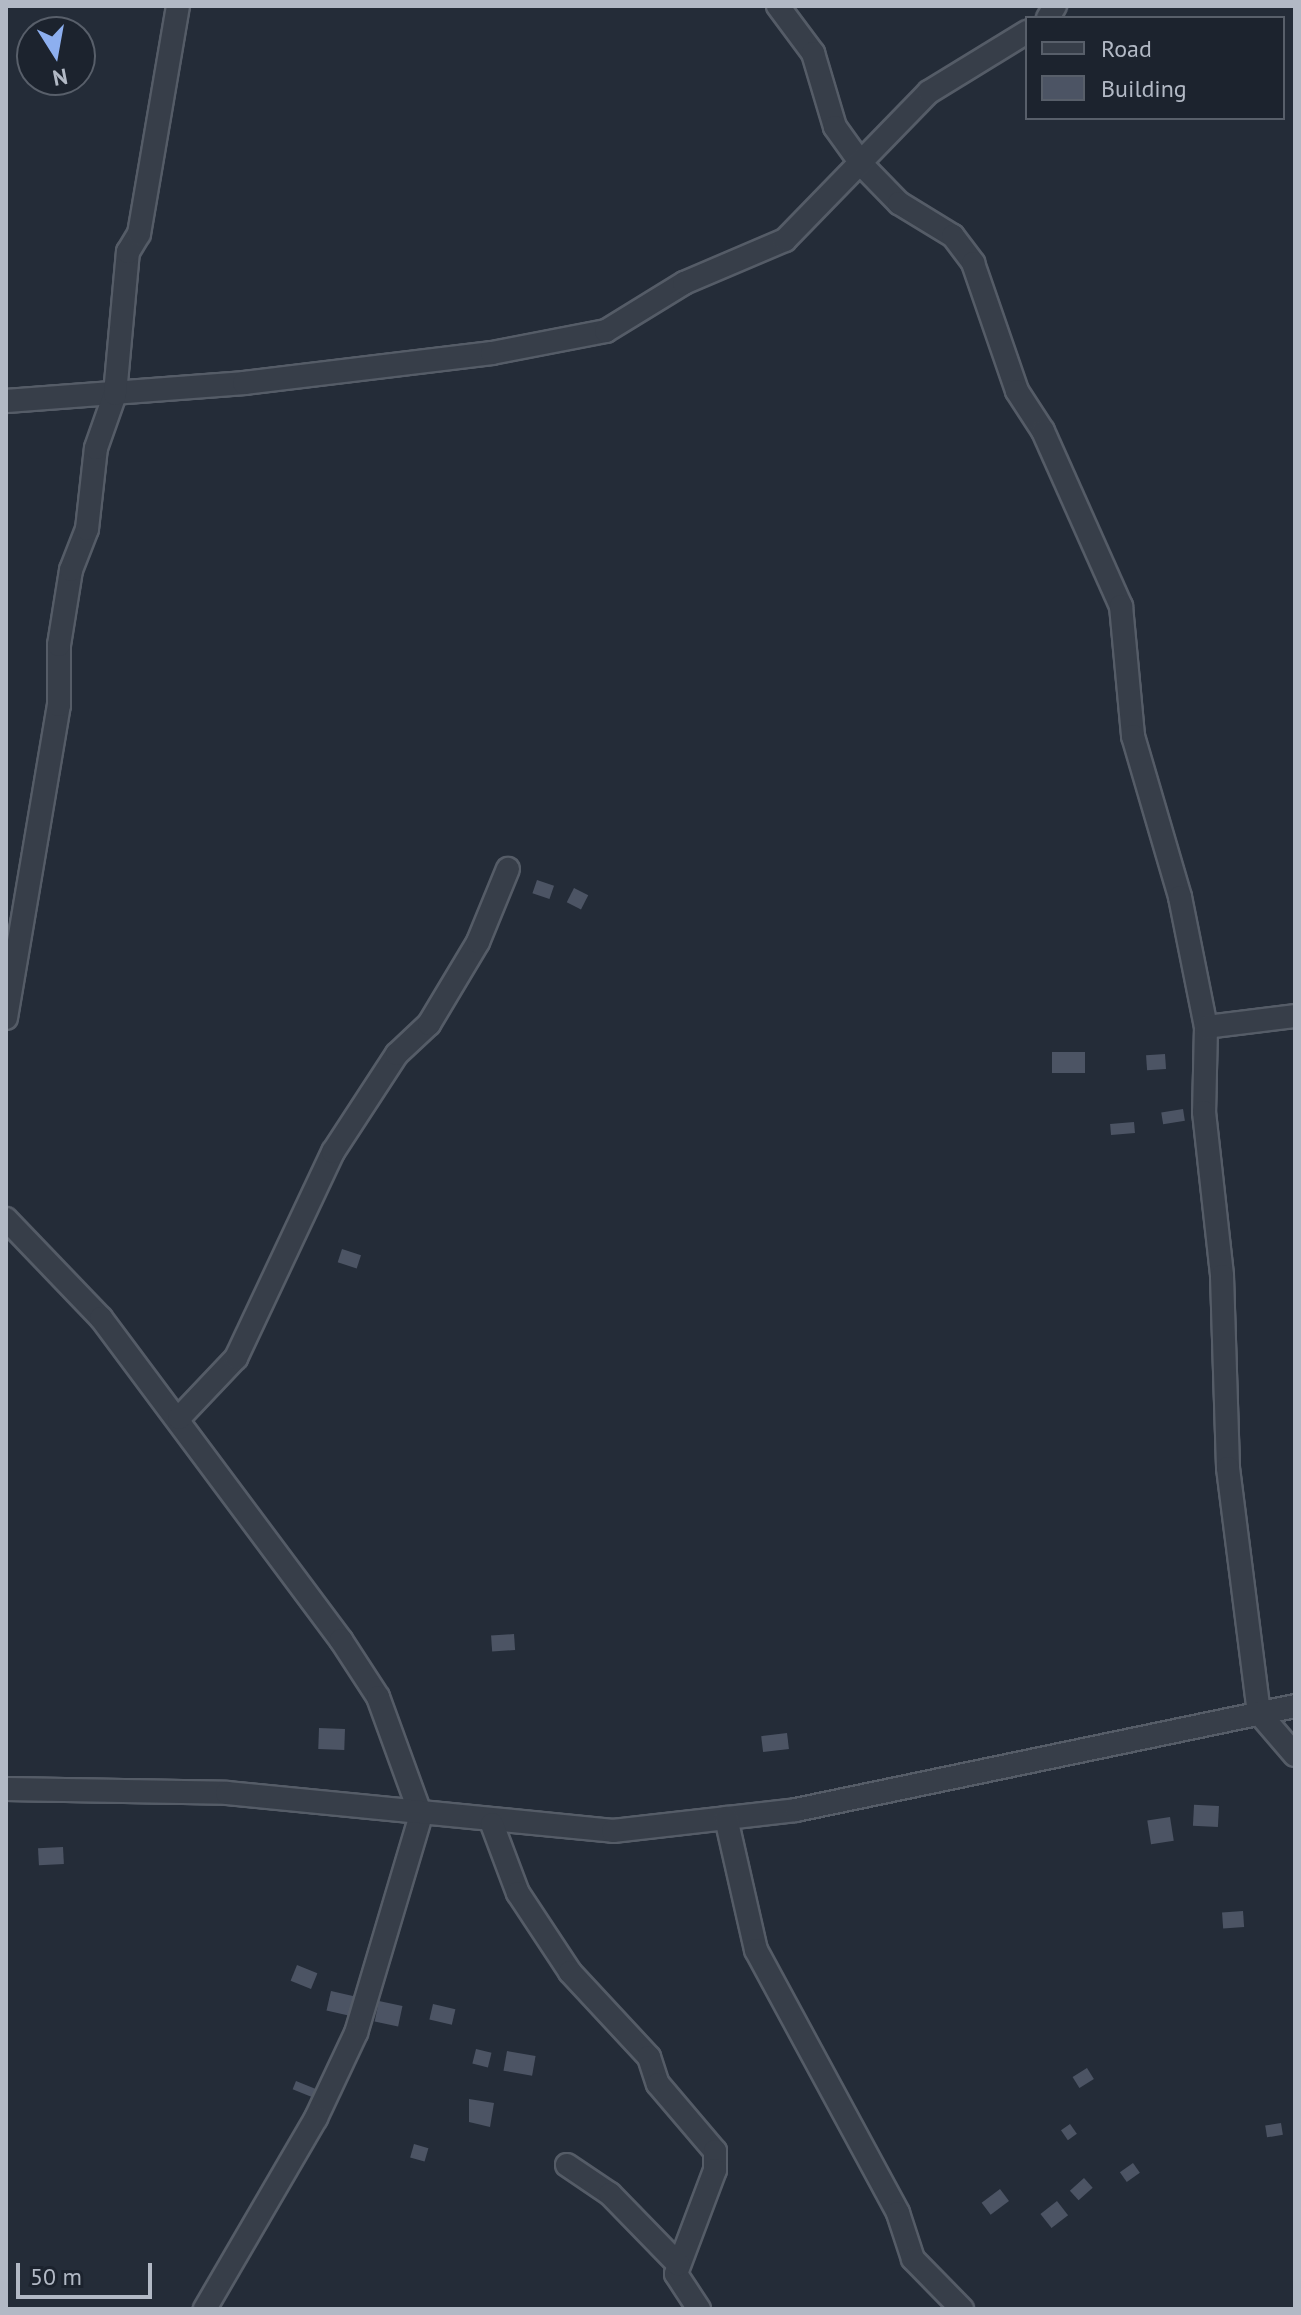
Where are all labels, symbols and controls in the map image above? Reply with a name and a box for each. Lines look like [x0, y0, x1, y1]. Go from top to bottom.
north arrow [16, 16, 96, 96]
legend [1025, 16, 1285, 120]
text: Road [1101, 33, 1152, 64]
text: N [50, 62, 70, 93]
text: Building [1101, 73, 1187, 104]
scale bar [20, 2247, 156, 2297]
text: 50 m [30, 2261, 82, 2292]

